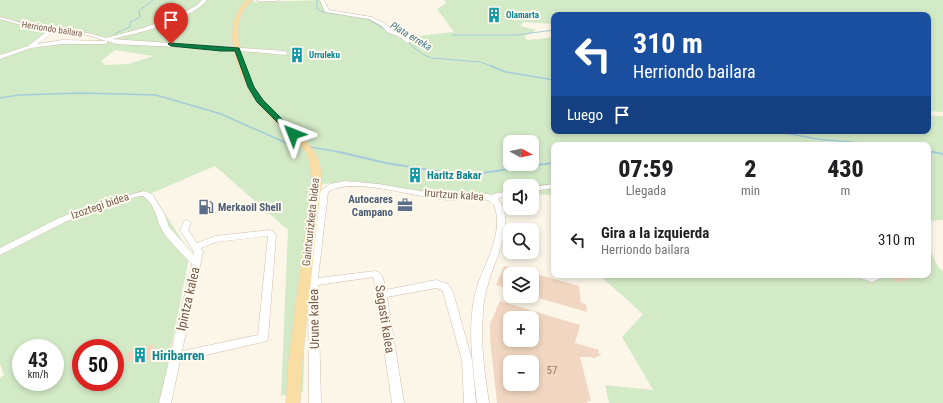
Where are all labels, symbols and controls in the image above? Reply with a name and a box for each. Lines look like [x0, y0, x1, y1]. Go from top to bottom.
pin [154, 3, 188, 44]
building icon: Olamarta [485, 6, 503, 24]
icon: arrive [160, 9, 182, 31]
place label: Olamarta [506, 10, 539, 20]
street label: Herriondo bailara [21, 19, 83, 39]
water label: Plata erreka [388, 19, 434, 53]
text: 310 m [633, 27, 703, 60]
icon: left [567, 28, 619, 80]
building icon: Urruleku [288, 46, 306, 64]
place label: Urruleku [309, 50, 340, 60]
text: Herriondo bailara [633, 61, 756, 82]
icon: arrive [611, 104, 633, 126]
text: Luego [567, 106, 603, 124]
position arrow [272, 113, 314, 155]
north arrow [503, 135, 539, 171]
map controls [503, 135, 539, 391]
text: 07:59 [618, 155, 674, 183]
text: 2 [744, 155, 757, 183]
text: 430 [827, 155, 864, 183]
building icon: Haritz Bakar [406, 166, 424, 184]
place label: Haritz Bakar [427, 169, 482, 182]
street label: Gaintxurizketa bidea [300, 177, 322, 267]
button: sound [503, 179, 539, 215]
text: Llegada [626, 183, 666, 198]
text: min [741, 183, 760, 198]
text: m [841, 183, 850, 198]
street label: Irurtzun kalea [424, 186, 484, 204]
street label: Izoztegi bidea [69, 190, 131, 222]
place label: Autocares Campano [348, 193, 394, 219]
office icon: Autocares Campano [396, 196, 414, 214]
fuel station icon: Merkaoil Shell [197, 198, 215, 216]
place label: Merkaoil Shell [218, 201, 282, 214]
button: search [503, 223, 539, 259]
text: Gira a la izquierda [601, 224, 709, 242]
icon: left [567, 229, 589, 251]
text: 310 m [878, 231, 915, 249]
text: Herriondo bailara [601, 242, 690, 257]
street label: Ipintza kalea [173, 266, 203, 332]
button: layers [503, 267, 539, 303]
street label: Sagasti kalea [372, 284, 398, 354]
street label: Urune kalea [306, 289, 322, 349]
button: + [503, 311, 539, 347]
speed limit sign: 50 [72, 339, 124, 391]
building icon: Hiribarren [131, 346, 149, 364]
text: 43 [28, 348, 48, 372]
place label: Hiribarren [152, 348, 205, 363]
button: − [503, 355, 539, 391]
house number: 57 [547, 364, 557, 377]
text: km/h [28, 369, 48, 380]

